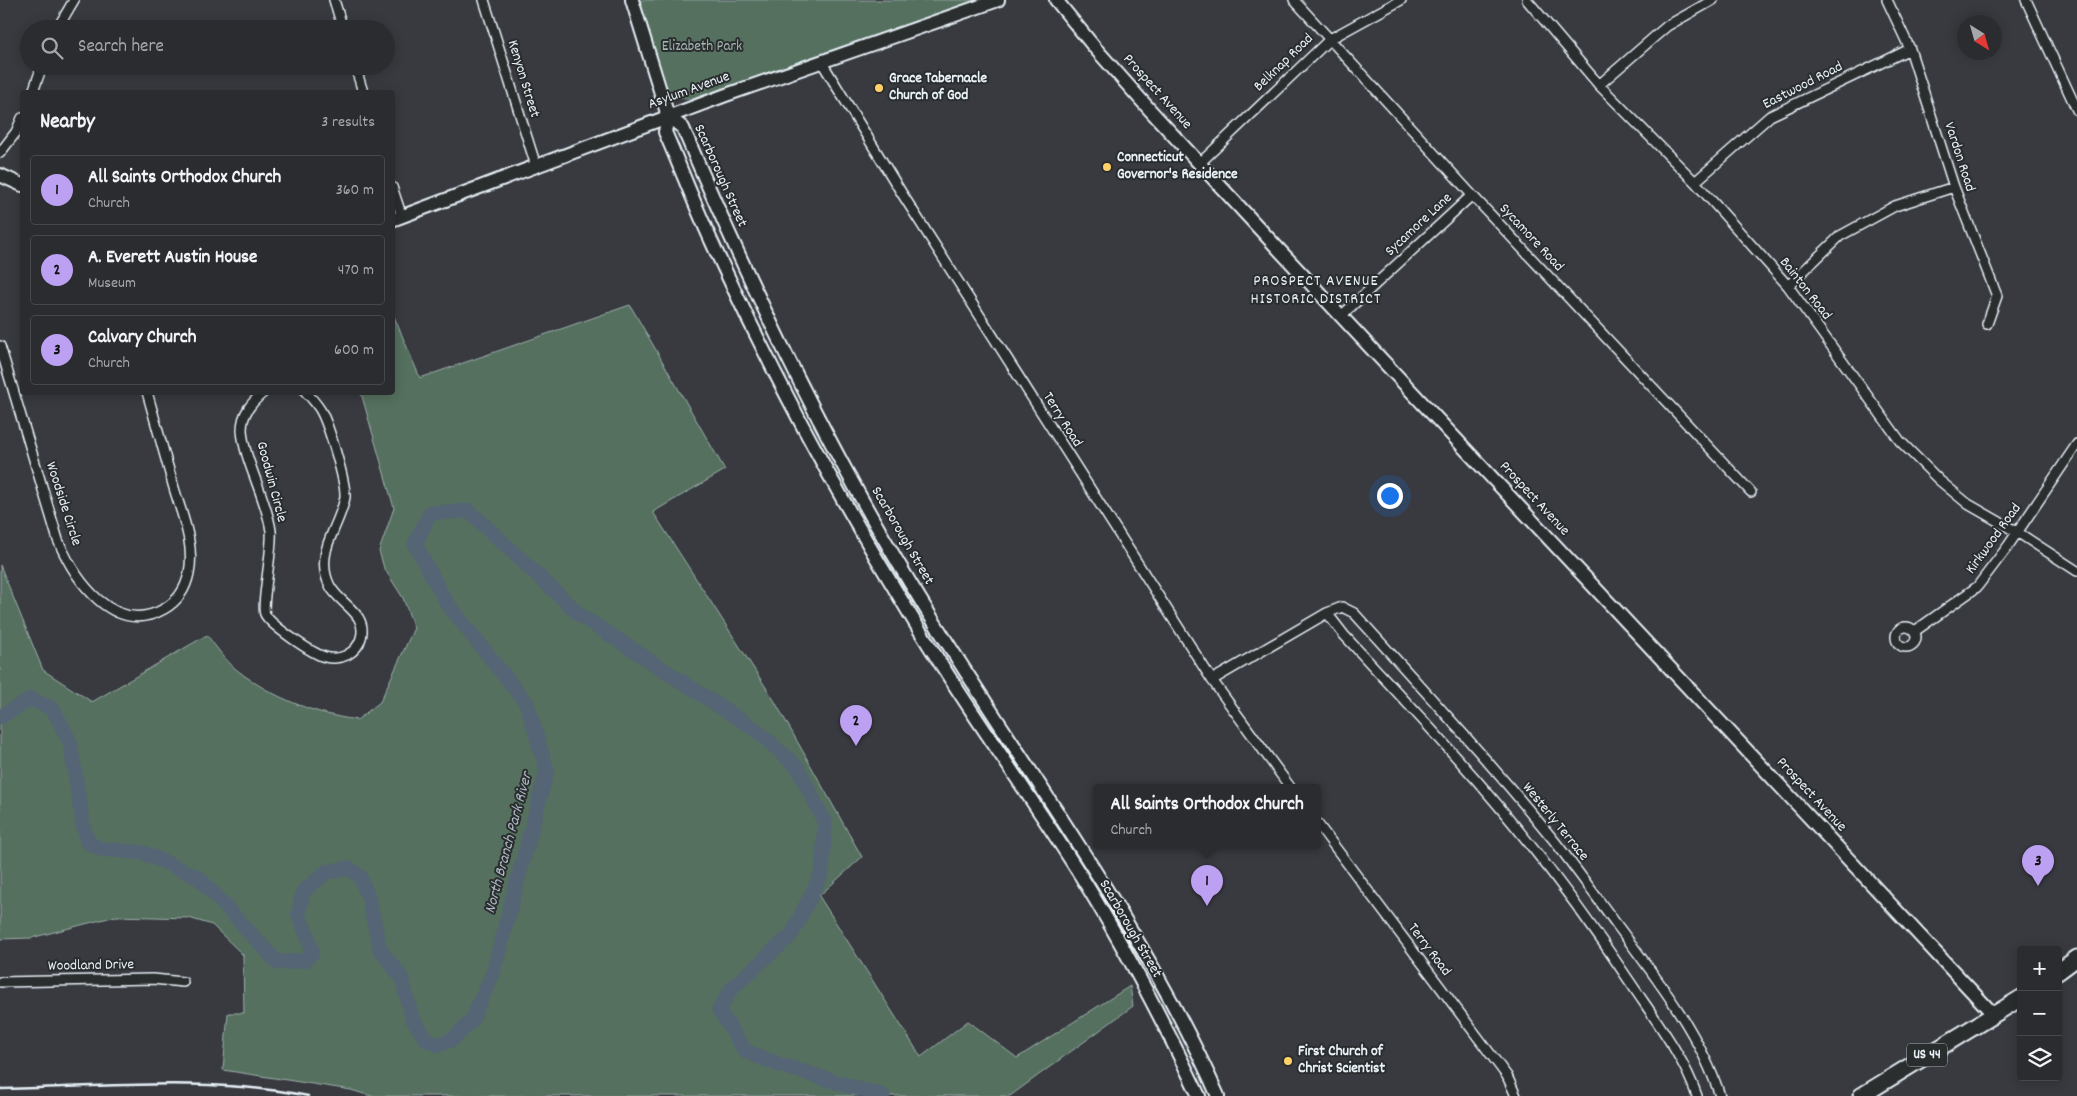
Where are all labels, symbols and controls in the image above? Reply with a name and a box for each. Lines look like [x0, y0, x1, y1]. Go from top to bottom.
north arrow [1957, 15, 2002, 60]
search box [20, 20, 395, 75]
street label: Belknap Road [1249, 29, 1319, 97]
icon: search [38, 34, 66, 62]
text: Search here [78, 34, 164, 61]
park label: Elizabeth Park [662, 36, 742, 58]
street label: Kenyon Street [501, 38, 545, 121]
street label: Prospect Avenue [1117, 49, 1197, 135]
street label: Eastwood Road [1759, 56, 1847, 116]
street label: Asylum Avenue [645, 66, 733, 116]
place label: Grace Tabernacle Church of God [889, 68, 988, 107]
marker: Grace Tabernacle Church of God [873, 82, 885, 94]
text: Nearby [40, 108, 95, 138]
text: 3 results [321, 111, 375, 134]
street label: Vardon Road [1937, 119, 1981, 195]
street label: Scarborough Street [687, 121, 753, 231]
place label: Connecticut Governor's Residence [1117, 147, 1238, 186]
marker: Connecticut Governor's Residence [1101, 161, 1113, 173]
text: All Saints Orthodox Church [88, 165, 281, 192]
text: 1 [55, 179, 59, 202]
text: 360 m [336, 179, 374, 202]
street label: Sycamore Lane [1380, 188, 1458, 262]
text: Church [88, 192, 130, 215]
street label: Sycamore Road [1493, 199, 1569, 277]
text: A. Everett Austin House [88, 245, 257, 272]
street label: Bainton Road [1773, 253, 1837, 325]
text: 2 [54, 259, 61, 282]
text: 470 m [338, 259, 374, 282]
district label: PROSPECT AVENUE HISTORIC DISTRICT [1251, 270, 1381, 311]
text: Museum [88, 272, 136, 295]
text: Calvary Church [88, 325, 196, 352]
text: 3 [53, 339, 61, 362]
text: 600 m [334, 339, 374, 362]
text: Church [88, 352, 130, 375]
street label: Terry Road [1036, 388, 1088, 452]
street label: Goodwin Circle [250, 439, 292, 525]
street label: Prospect Avenue [1494, 457, 1575, 542]
street label: Woodside Circle [39, 459, 87, 549]
street label: Scarborough Street [865, 483, 939, 590]
your location [1377, 483, 1403, 509]
street label: Kirkwood Road [1961, 499, 2027, 579]
pin: 2 [840, 705, 872, 746]
street label: Prospect Avenue [1771, 753, 1852, 838]
water label: North Branch Park River [479, 768, 539, 916]
street label: Westerly Terrace [1516, 778, 1594, 866]
popup [1093, 784, 1321, 849]
text: All Saints Orthodox Church [1110, 792, 1304, 819]
text: Church [1110, 819, 1152, 842]
pin: 3 [2022, 845, 2054, 886]
pin: 1 [1191, 865, 1223, 906]
street label: Scarborough Street [1093, 876, 1167, 983]
street label: Terry Road [1402, 919, 1456, 981]
map controls [2017, 946, 2062, 1081]
button: + [2017, 946, 2062, 991]
street label: Woodland Drive [48, 954, 135, 978]
button: − [2017, 991, 2062, 1036]
button: layers [2017, 1036, 2062, 1081]
place label: First Church of Christ Scientist [1298, 1041, 1385, 1080]
road number: US 44 [1907, 1044, 1947, 1066]
marker: First Church of Christ Scientist [1282, 1055, 1294, 1067]

